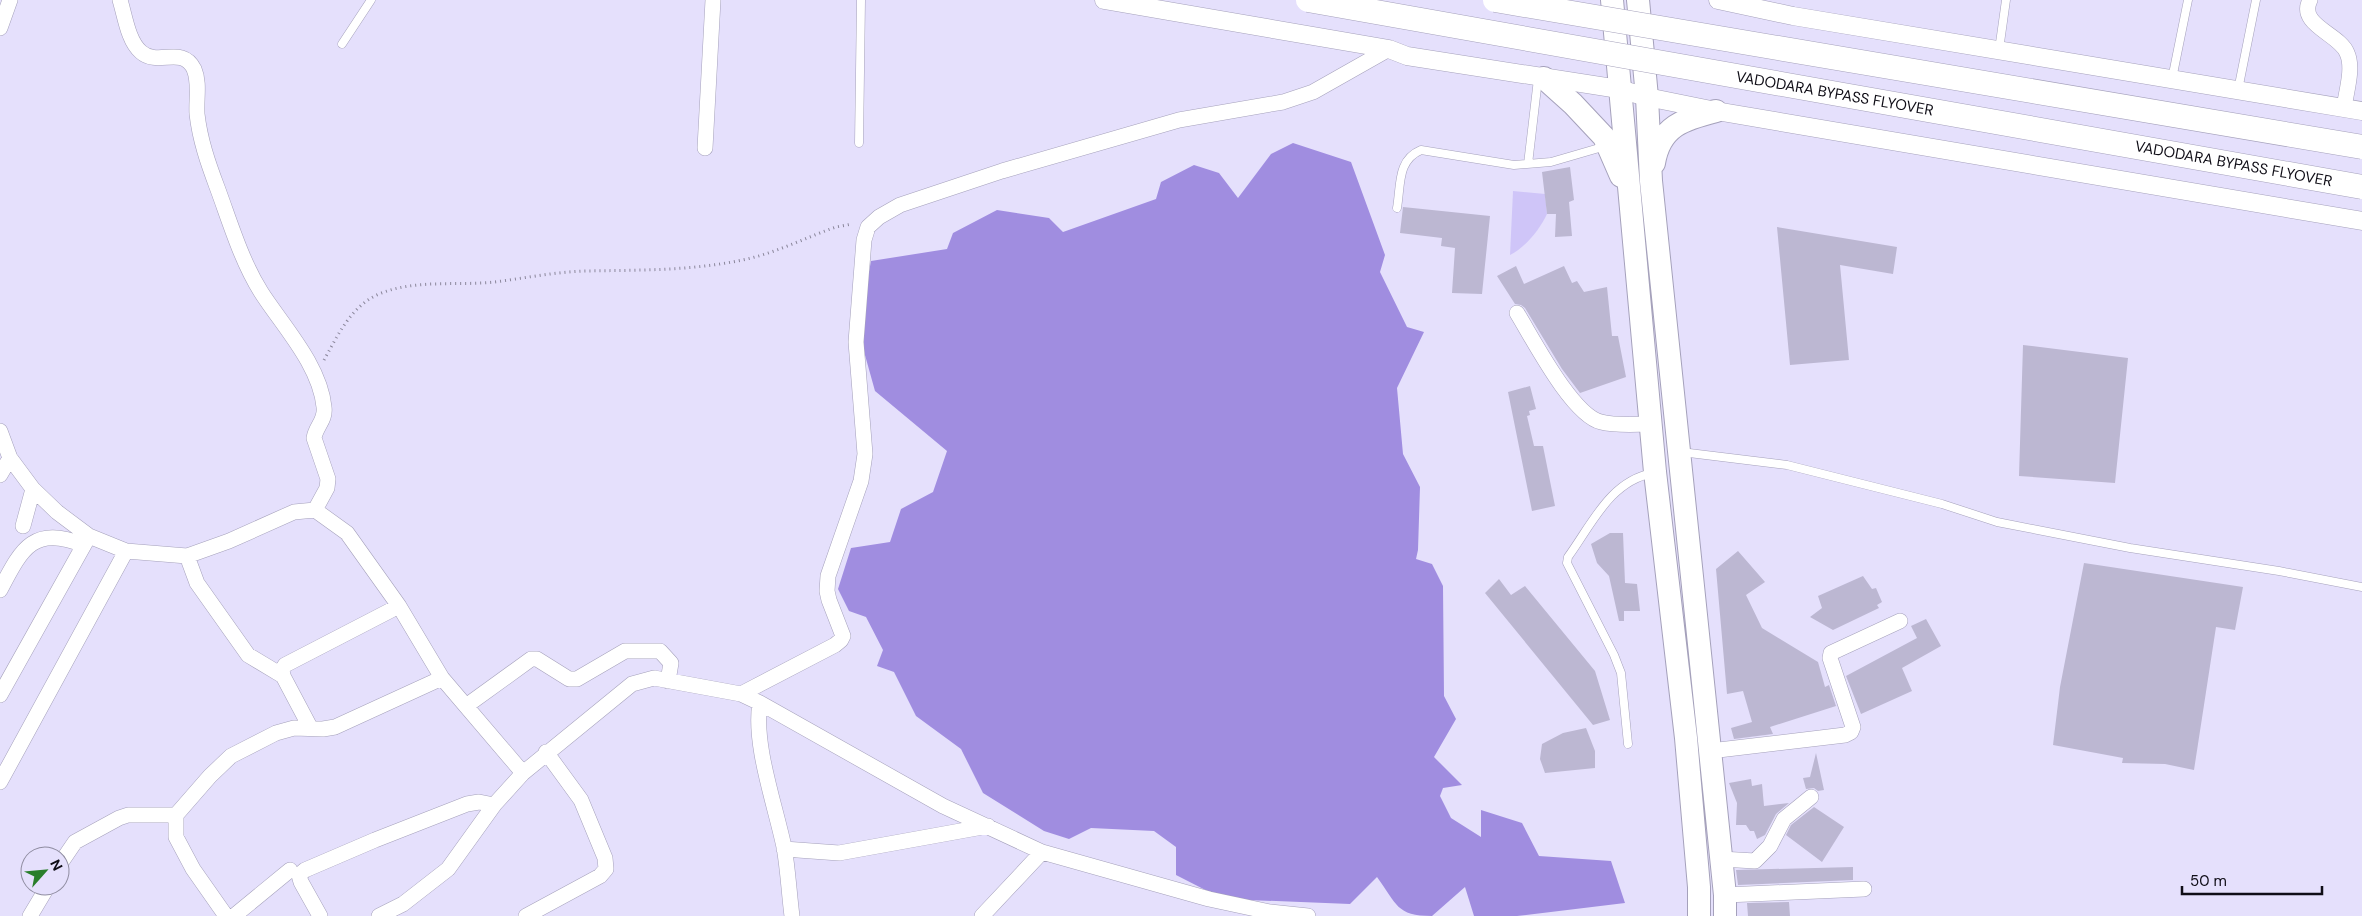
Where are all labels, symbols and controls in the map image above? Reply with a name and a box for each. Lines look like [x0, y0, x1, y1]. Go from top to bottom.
street label: VADODARA BYPASS FLYOVER [1734, 66, 1935, 120]
street label: VADODARA BYPASS FLYOVER [2133, 136, 2334, 191]
north arrow [20, 846, 70, 896]
text: N [46, 856, 67, 874]
scale bar [2182, 864, 2322, 896]
text: 50 m [2190, 871, 2227, 891]

